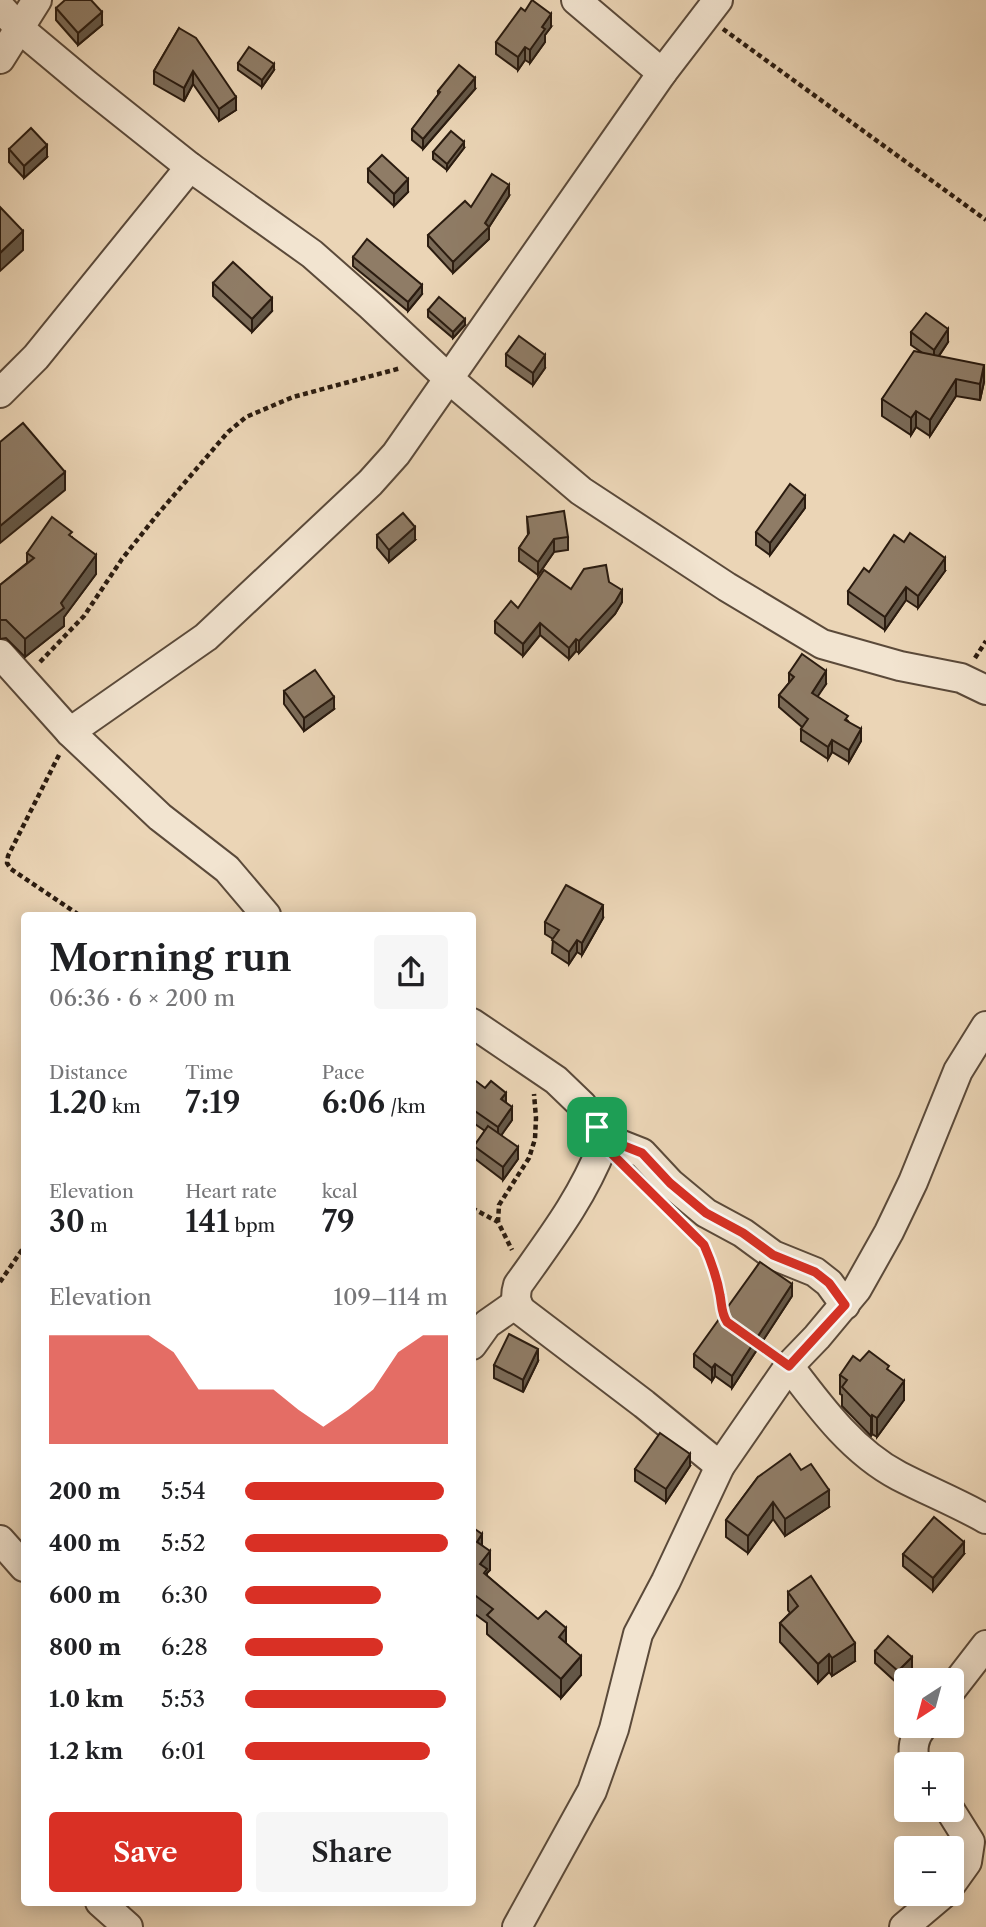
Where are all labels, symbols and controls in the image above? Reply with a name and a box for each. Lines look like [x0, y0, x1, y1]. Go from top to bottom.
text: Morning run [49, 934, 292, 981]
button: share [374, 935, 448, 1009]
text: 06:36 · 6 × 200 m [49, 984, 235, 1012]
text: Distance [49, 1061, 128, 1084]
text: Time [185, 1061, 233, 1084]
text: Pace [322, 1061, 365, 1084]
text: 1.20 [49, 1084, 107, 1121]
text: 7:19 [185, 1084, 240, 1121]
text: 6:06 [322, 1084, 385, 1121]
text: km [107, 1095, 141, 1118]
text: /km [385, 1095, 426, 1118]
pin [567, 1097, 627, 1157]
icon: arrive [578, 1108, 616, 1146]
text: Elevation [49, 1180, 134, 1203]
text: Heart rate [185, 1180, 277, 1203]
text: kcal [322, 1180, 358, 1203]
text: 30 [49, 1203, 85, 1240]
text: 141 [185, 1203, 229, 1240]
text: 79 [322, 1203, 355, 1240]
text: m [85, 1214, 108, 1237]
text: bpm [229, 1214, 275, 1237]
text: Elevation [49, 1283, 152, 1311]
text: 109–114 m [333, 1283, 448, 1311]
text: 200 m [49, 1477, 121, 1505]
text: 5:54 [161, 1477, 206, 1505]
text: 400 m [49, 1529, 121, 1557]
text: 5:52 [161, 1529, 206, 1557]
text: 600 m [49, 1581, 121, 1609]
text: 6:30 [161, 1581, 208, 1609]
text: 800 m [49, 1633, 121, 1661]
text: 6:28 [161, 1633, 208, 1661]
north arrow [894, 1668, 964, 1738]
map controls [894, 1668, 964, 1906]
text: 1.0 km [49, 1685, 124, 1713]
text: 5:53 [161, 1685, 205, 1713]
text: 1.2 km [49, 1737, 123, 1765]
text: 6:01 [161, 1737, 205, 1765]
button: + [894, 1752, 964, 1822]
button: Save [49, 1812, 242, 1892]
button: Share [256, 1812, 448, 1892]
button: − [894, 1836, 964, 1906]

